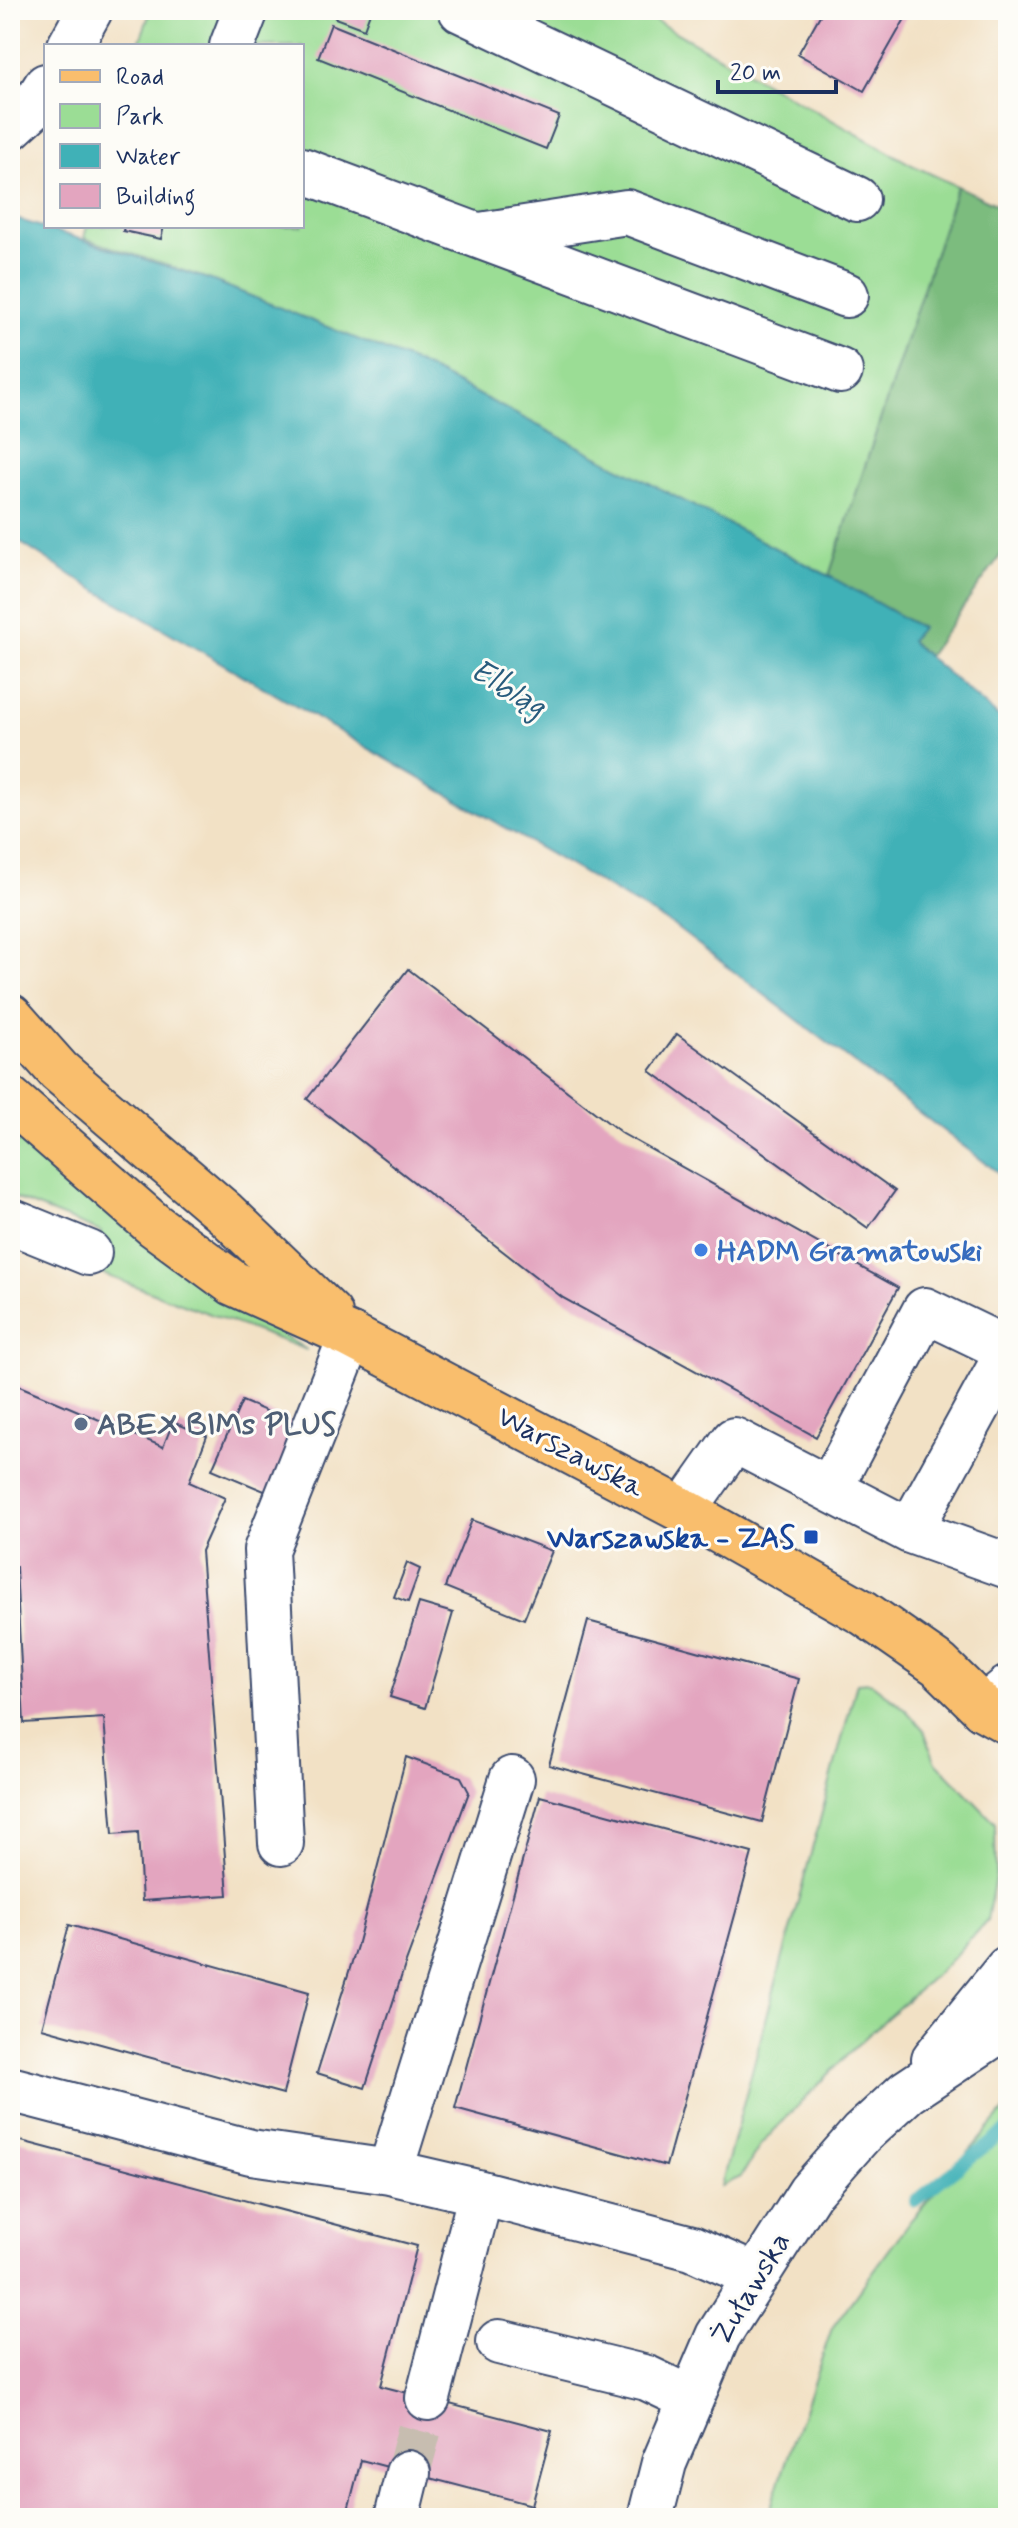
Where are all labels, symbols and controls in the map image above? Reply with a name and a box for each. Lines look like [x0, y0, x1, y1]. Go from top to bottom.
legend [44, 44, 304, 228]
scale bar [718, 44, 836, 94]
text: 20 m [730, 58, 781, 89]
text: Road [116, 62, 164, 93]
text: Park [116, 102, 164, 133]
text: Water [116, 142, 181, 173]
text: Building [116, 182, 196, 216]
water label: Elbląg [462, 650, 555, 728]
place label: HADM Gramatowski [717, 1232, 982, 1271]
marker: HADM Gramatowski [692, 1241, 710, 1259]
street label: Warszawska [490, 1397, 651, 1508]
place label: ABEX BIMs PLUS [97, 1406, 337, 1445]
marker: ABEX BIMs PLUS [72, 1415, 90, 1433]
place label: Warszawska - ZAS [546, 1519, 796, 1558]
marker: Warszawska - ZAS [802, 1528, 820, 1546]
street label: Żuławska [702, 2225, 800, 2353]

